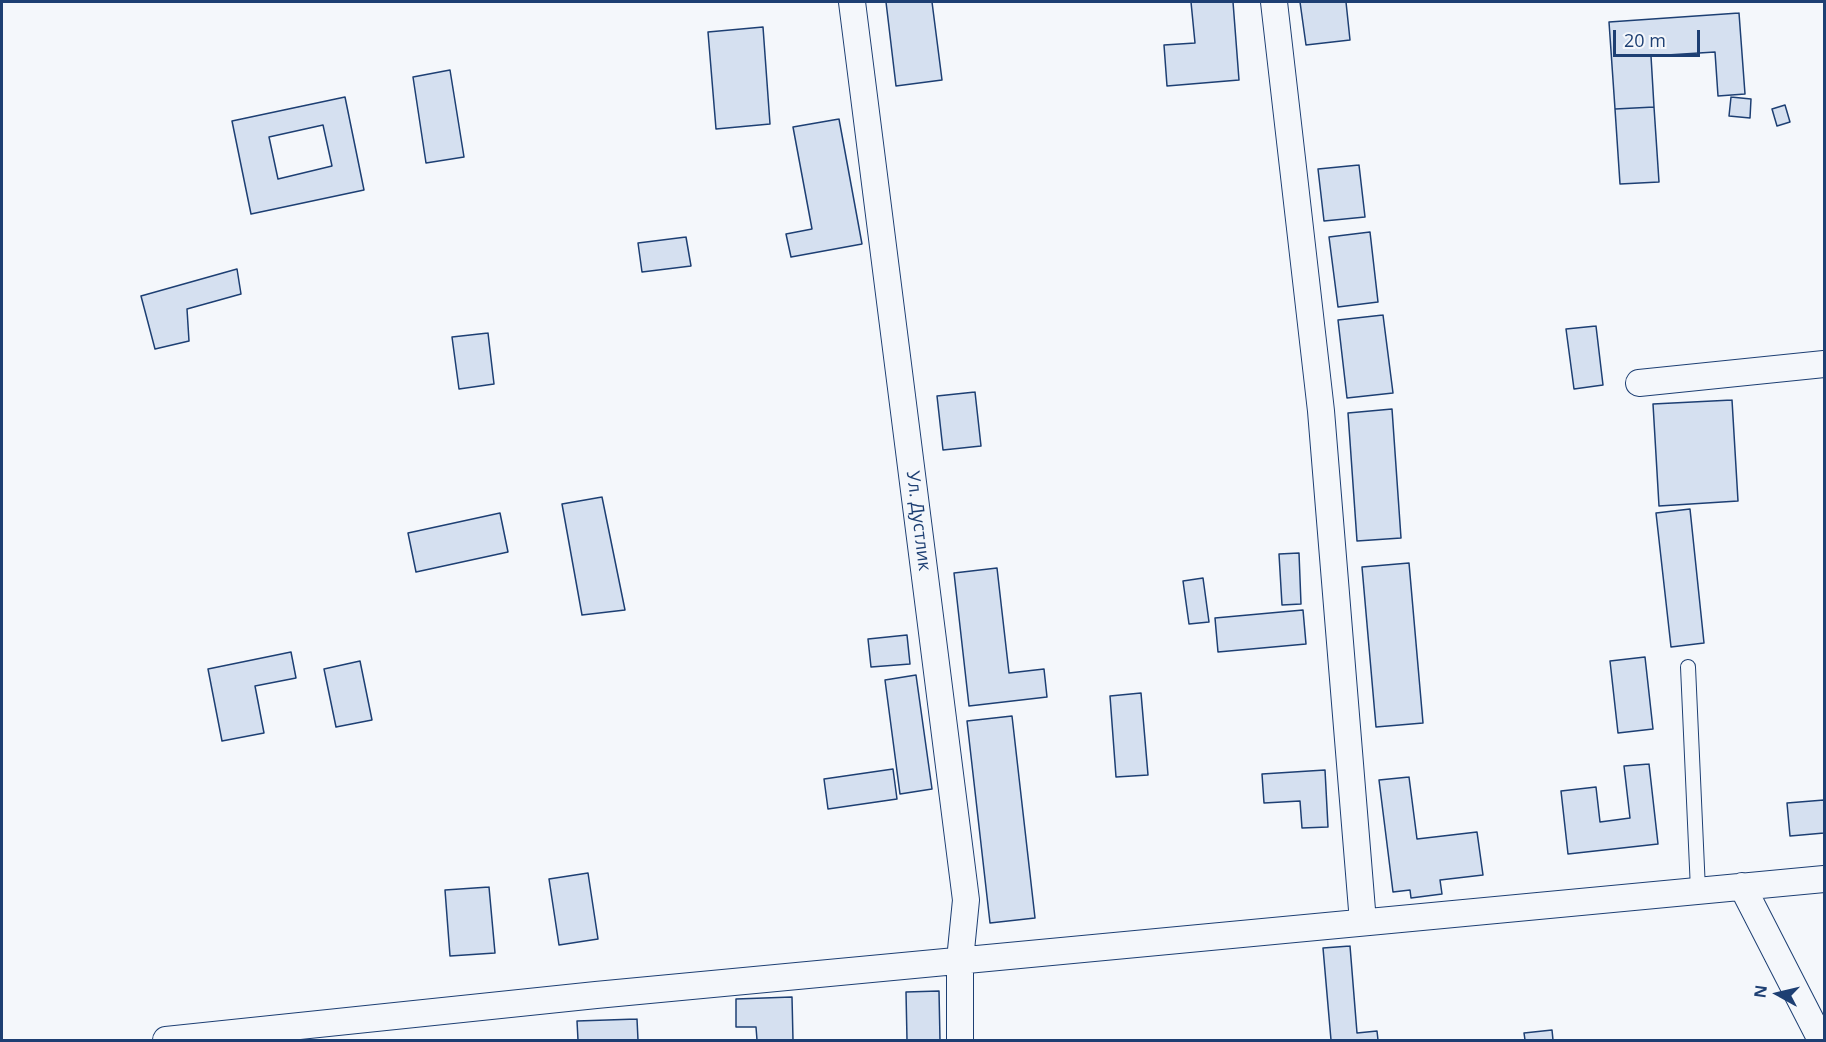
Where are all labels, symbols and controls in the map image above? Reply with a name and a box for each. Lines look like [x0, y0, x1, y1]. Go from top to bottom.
scale bar [1616, 18, 1703, 56]
text: 20 m [1624, 28, 1666, 52]
street label: Ул. Дустлик [901, 470, 935, 572]
north arrow [1748, 964, 1808, 1024]
text: N [1748, 984, 1772, 999]

